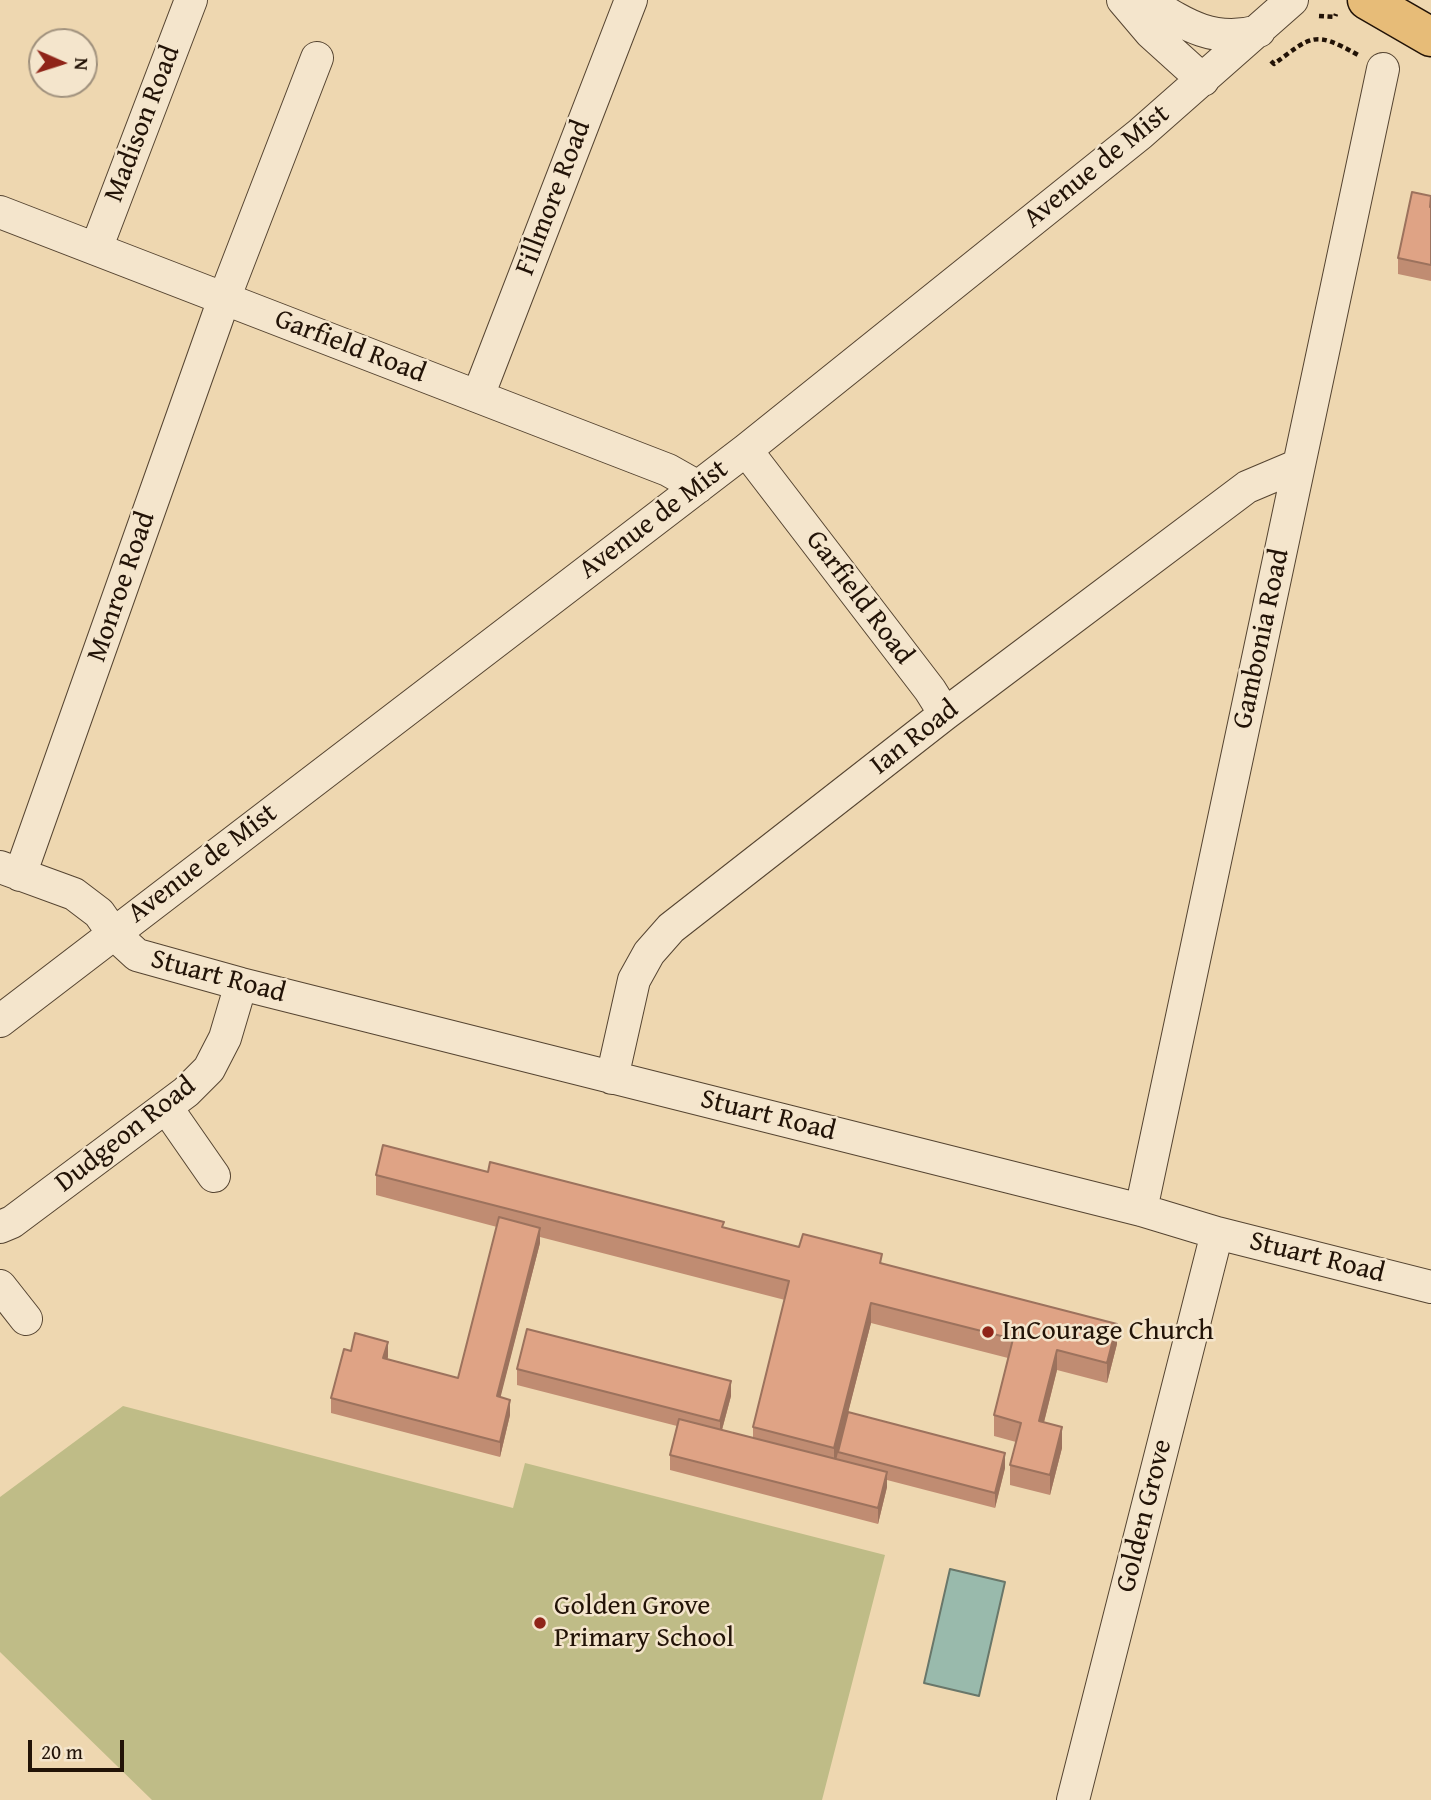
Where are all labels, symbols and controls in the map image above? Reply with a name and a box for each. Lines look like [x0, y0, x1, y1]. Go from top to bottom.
north arrow [28, 28, 98, 98]
street label: Madison Road [98, 41, 188, 207]
text: N [68, 57, 96, 71]
street label: Avenue de Mist [1017, 98, 1177, 236]
street label: Fillmore Road [509, 116, 599, 280]
street label: Garfield Road [270, 303, 430, 391]
street label: Avenue de Mist [573, 453, 735, 587]
street label: Monroe Road [81, 508, 163, 666]
street label: Garfield Road [798, 524, 920, 672]
street label: Gambonia Road [1227, 546, 1297, 732]
street label: Ian Road [864, 693, 966, 783]
street label: Avenue de Mist [122, 797, 284, 931]
street label: Stuart Road [147, 943, 289, 1011]
street label: Dudgeon Road [49, 1070, 203, 1200]
street label: Stuart Road [697, 1083, 839, 1149]
street label: Stuart Road [1246, 1225, 1388, 1291]
place label: InCourage Church [1002, 1315, 1214, 1349]
marker: InCourage Church [980, 1324, 996, 1340]
street label: Golden Grove [1110, 1436, 1180, 1596]
place label: Golden Grove Primary School [554, 1590, 734, 1656]
marker: Golden Grove Primary School [532, 1615, 548, 1631]
scale bar [32, 1727, 128, 1771]
text: 20 m [41, 1736, 83, 1767]

